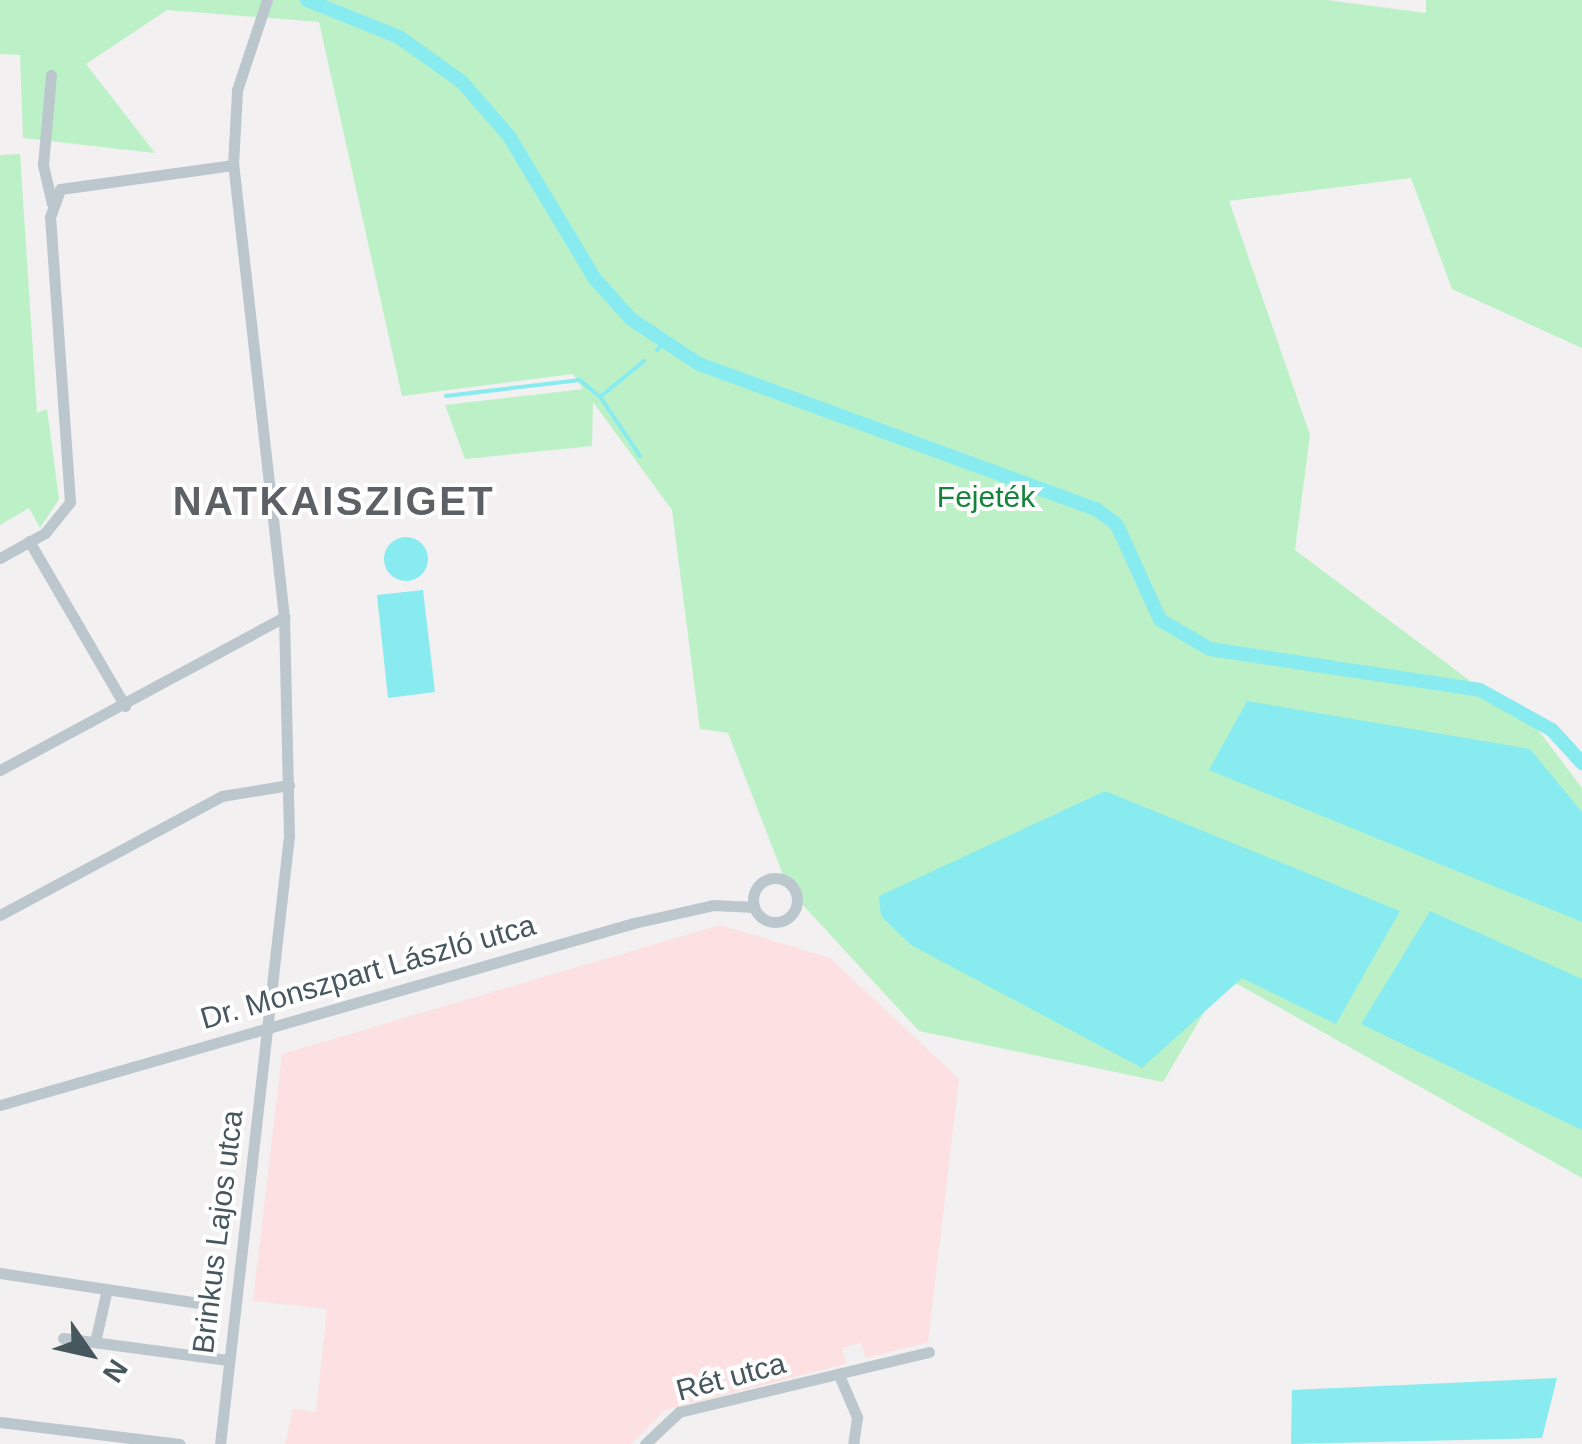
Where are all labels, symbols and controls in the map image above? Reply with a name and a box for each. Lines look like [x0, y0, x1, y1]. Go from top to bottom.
district label: NATKAISZIGET [173, 477, 495, 525]
park label: Fejeték [937, 479, 1035, 515]
street label: Dr. Monszpart László utca [196, 907, 540, 1037]
street label: Brinkus Lajos utca [185, 1108, 251, 1356]
north arrow [40, 1304, 140, 1404]
street label: Rét utca [672, 1345, 790, 1409]
text: N [97, 1354, 134, 1388]

